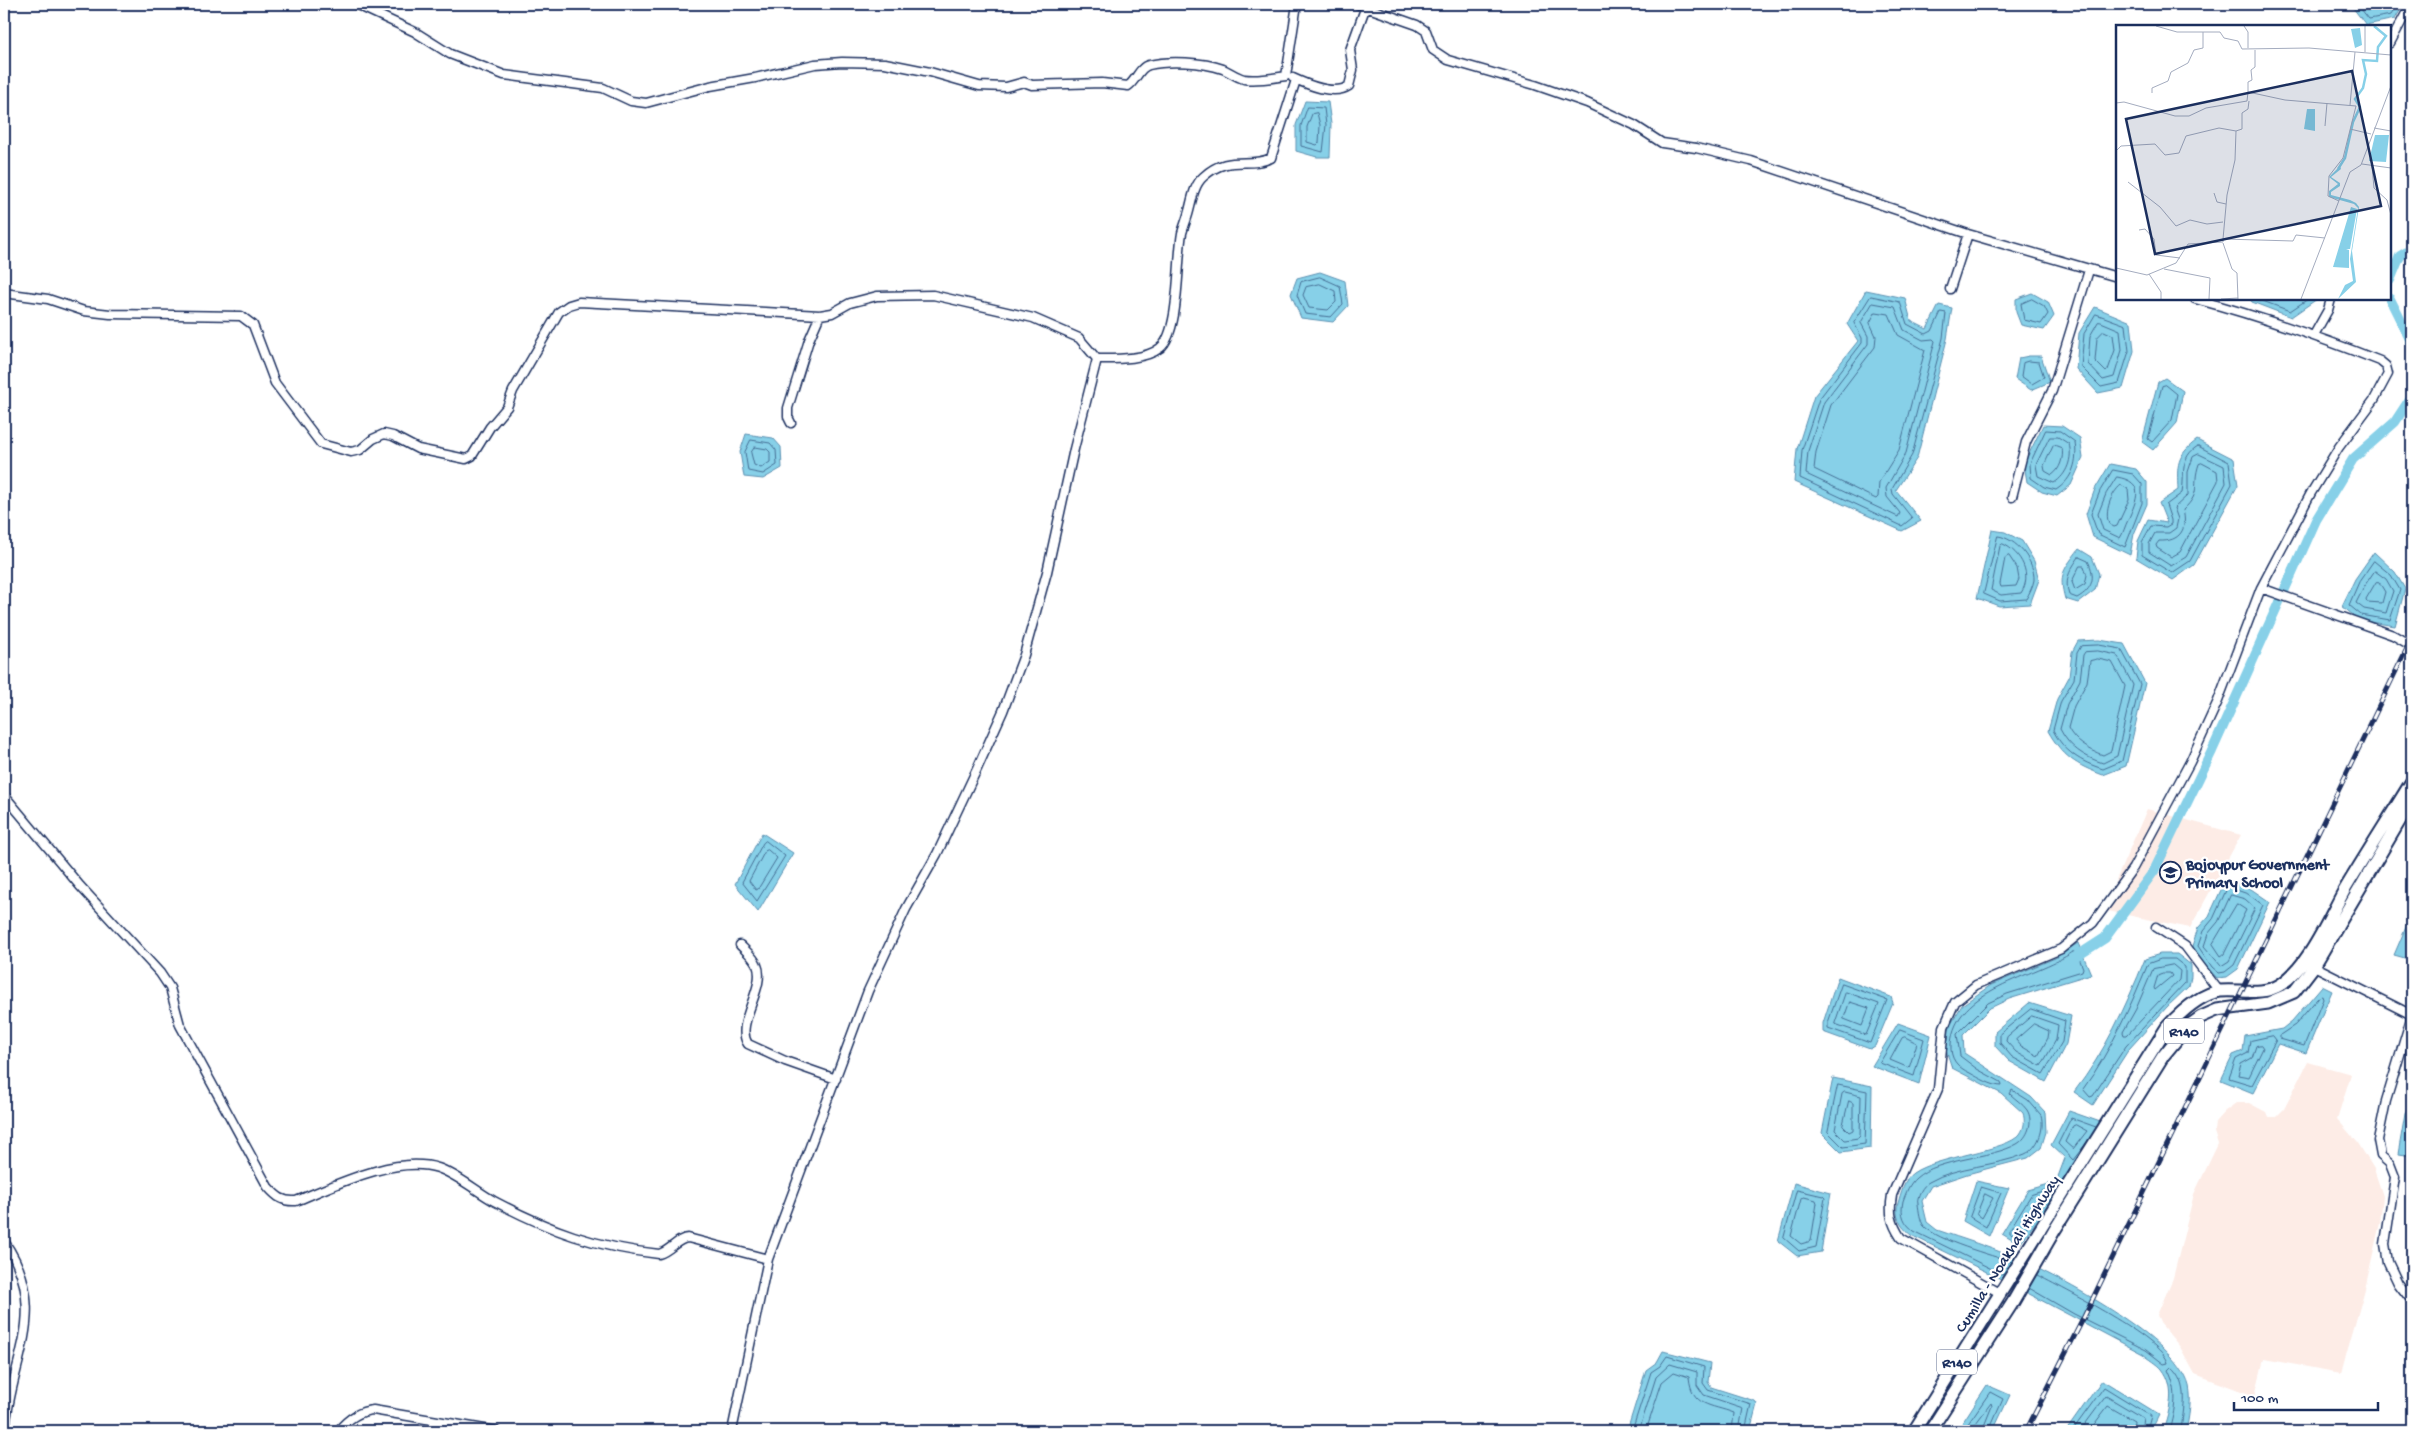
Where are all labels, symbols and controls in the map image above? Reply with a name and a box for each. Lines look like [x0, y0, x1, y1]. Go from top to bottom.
inset map [2116, 25, 2391, 300]
place label: Bojoypur Government Primary School [2185, 857, 2330, 894]
school or university icon: Bojoypur Government Primary School [2158, 860, 2182, 884]
road number: R140 [2164, 1018, 2204, 1044]
street label: Cumilla - Noakhali Highway [1953, 1173, 2065, 1337]
road number: R140 [1937, 1350, 1977, 1374]
scale bar [2234, 1380, 2377, 1412]
text: 100 m [2240, 1390, 2279, 1408]

